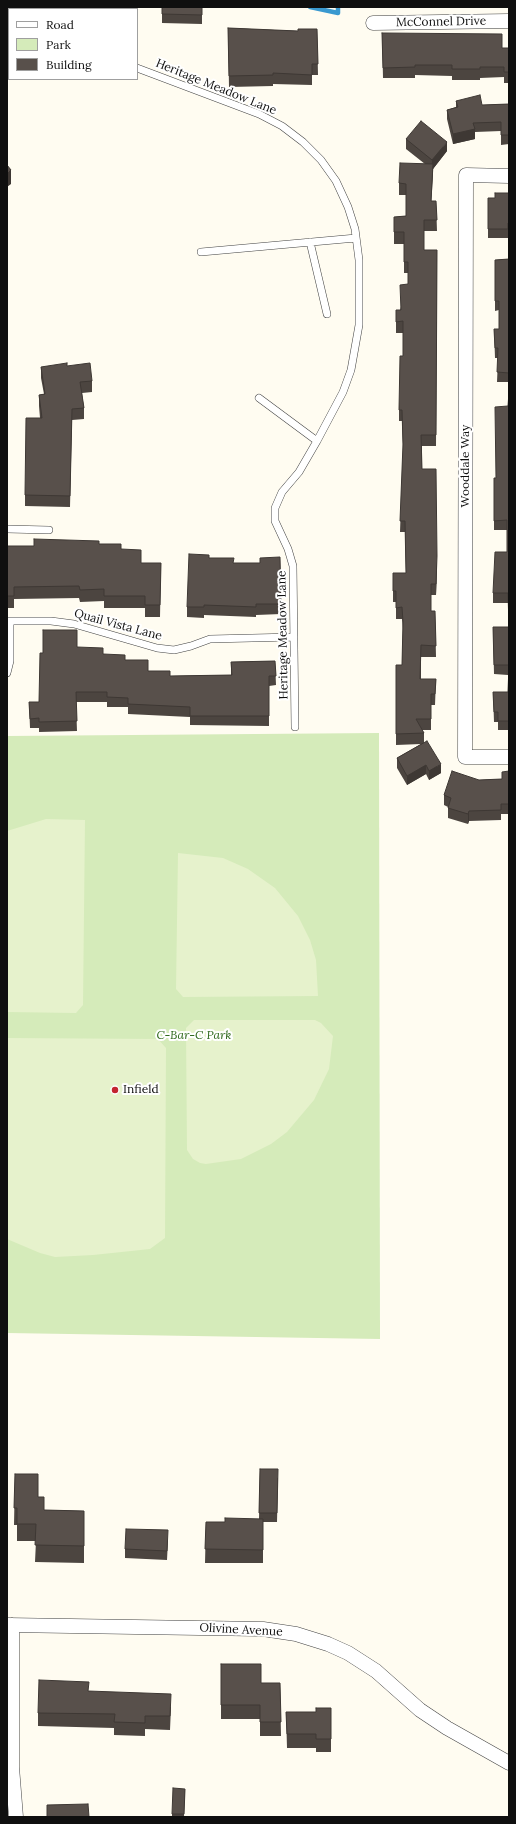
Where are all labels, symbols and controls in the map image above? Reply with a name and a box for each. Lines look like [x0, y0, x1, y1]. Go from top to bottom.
legend [8, 8, 138, 80]
street label: McConnel Drive [396, 14, 486, 30]
text: Road [46, 17, 74, 32]
text: Park [46, 37, 71, 52]
street label: Heritage Meadow Lane [153, 56, 279, 118]
text: Building [46, 57, 92, 72]
street label: Wooddale Way [459, 425, 473, 507]
street label: Heritage Meadow Lane [275, 570, 291, 700]
street label: Quail Vista Lane [72, 606, 164, 644]
park label: C-Bar-C Park [156, 1029, 232, 1043]
place label: Infield [123, 1083, 159, 1097]
marker: Infield [110, 1085, 120, 1095]
street label: Olivine Avenue [199, 1621, 283, 1639]

